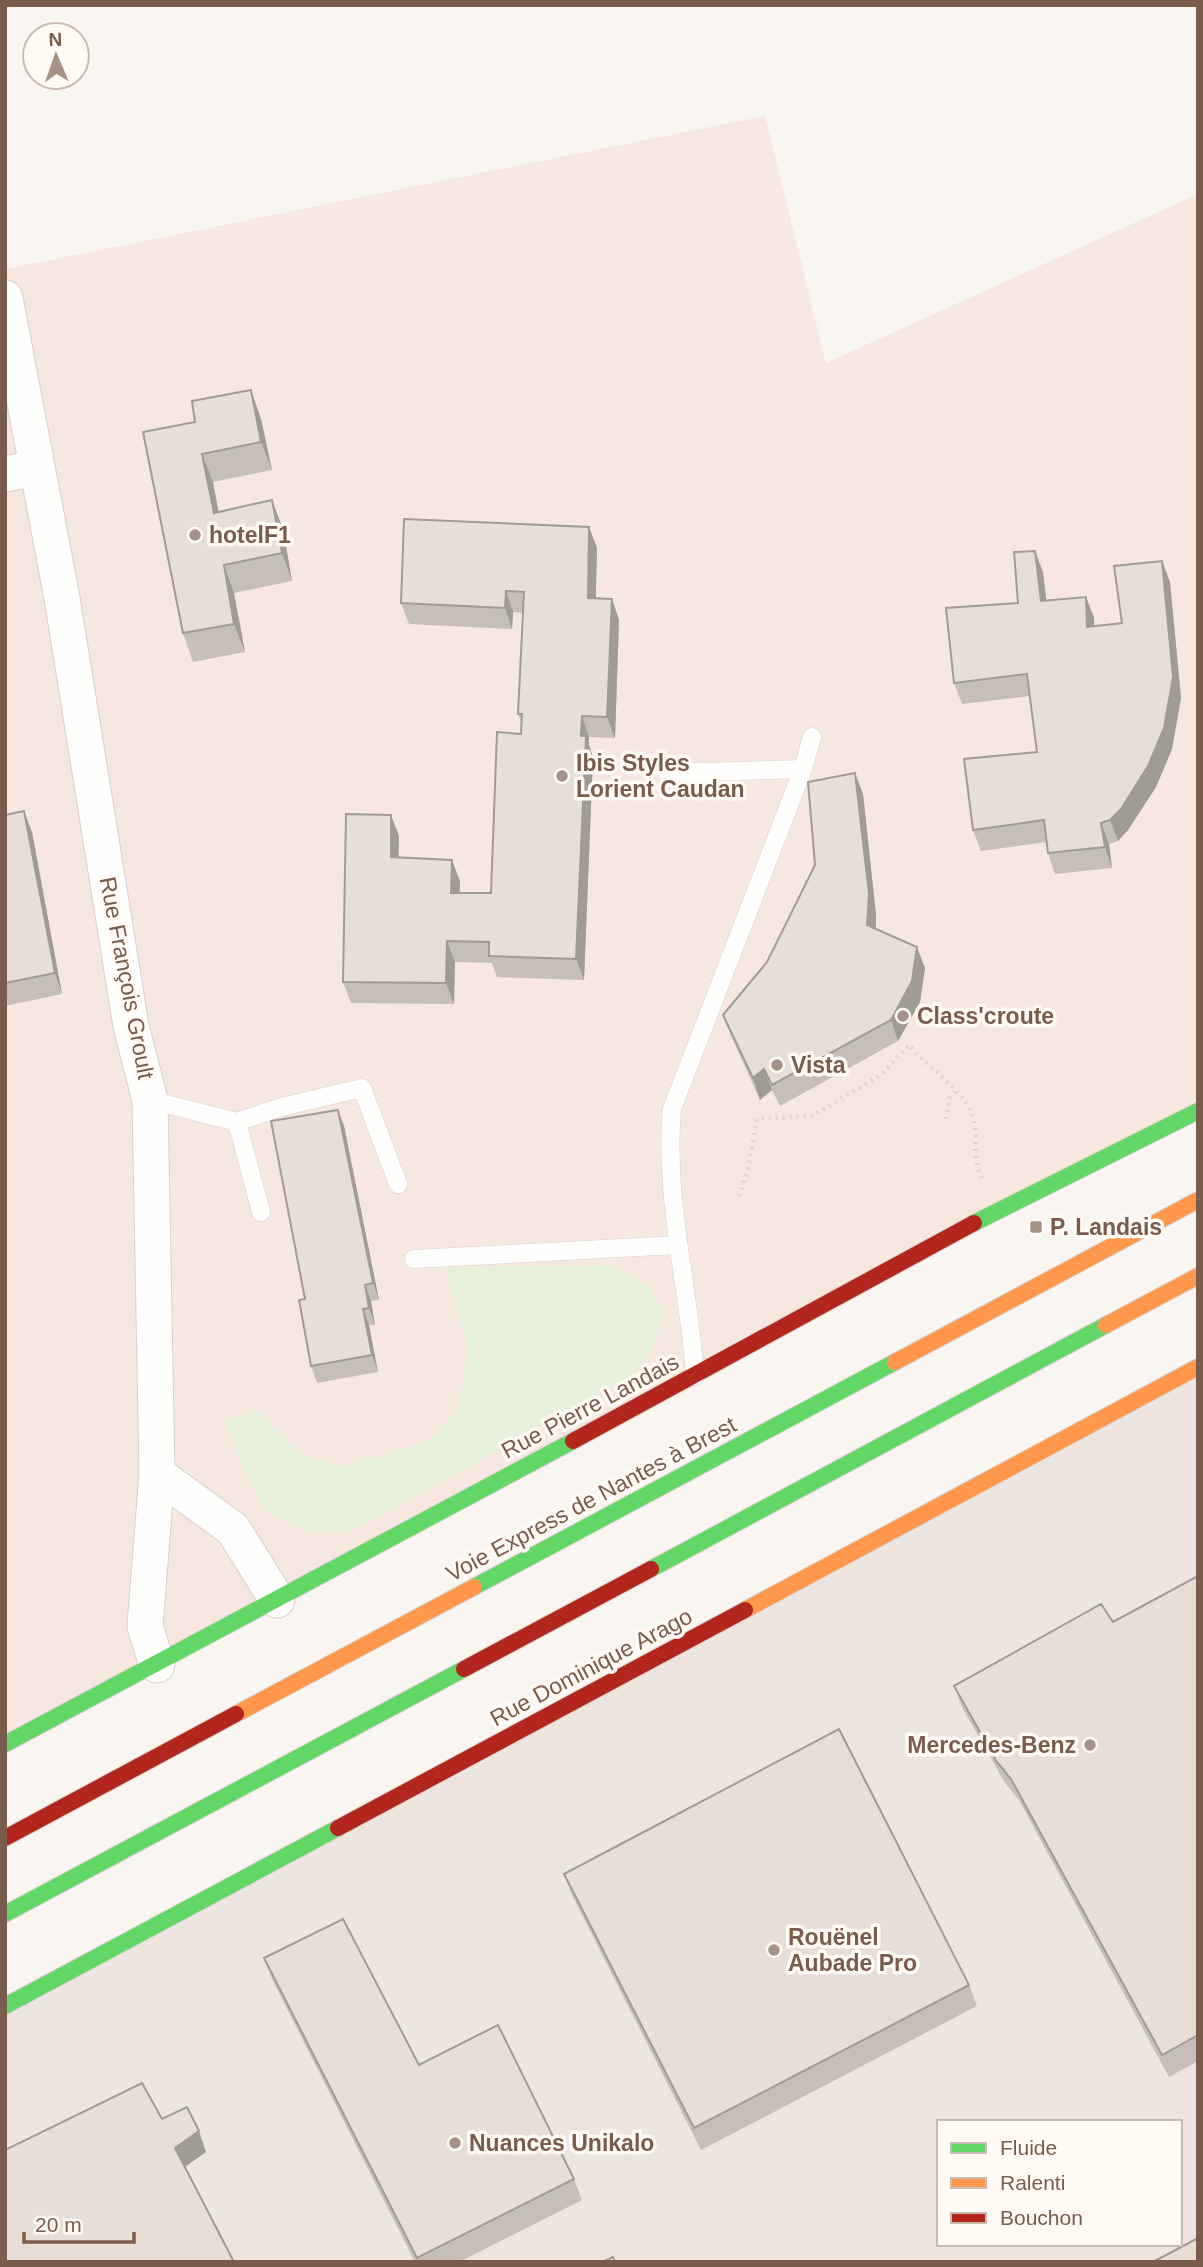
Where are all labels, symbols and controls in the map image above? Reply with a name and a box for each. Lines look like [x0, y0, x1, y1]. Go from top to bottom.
north arrow [21, 21, 91, 91]
text: N [48, 29, 63, 50]
place label: hotelF1 [209, 522, 291, 548]
marker: hotelF1 [187, 527, 203, 543]
place label: Ibis Styles Lorient Caudan [576, 750, 745, 802]
marker: Ibis Styles Lorient Caudan [554, 768, 570, 784]
street label: Rue François Groult [95, 875, 160, 1082]
place label: Class'croute [917, 1003, 1054, 1029]
marker: Class'croute [895, 1008, 911, 1024]
place label: Vista [791, 1052, 846, 1078]
marker: Vista [769, 1057, 785, 1073]
place label: P. Landais [1050, 1214, 1162, 1240]
marker: P. Landais [1028, 1219, 1044, 1235]
street label: Rue Pierre Landais [497, 1348, 683, 1464]
street label: Voie Express de Nantes à Brest [442, 1411, 741, 1587]
street label: Rue Dominique Arago [486, 1603, 696, 1731]
place label: Mercedes-Benz [907, 1732, 1076, 1758]
marker: Mercedes-Benz [1082, 1737, 1098, 1753]
place label: Rouënel Aubade Pro [788, 1924, 917, 1976]
marker: Rouënel Aubade Pro [766, 1942, 782, 1958]
legend [937, 2120, 1182, 2246]
place label: Nuances Unikalo [469, 2130, 654, 2156]
marker: Nuances Unikalo [447, 2135, 463, 2151]
text: Fluide [1000, 2136, 1057, 2159]
text: Ralenti [1000, 2171, 1065, 2194]
scale bar [24, 2200, 135, 2244]
text: Bouchon [1000, 2206, 1083, 2229]
text: 20 m [35, 2213, 82, 2236]

